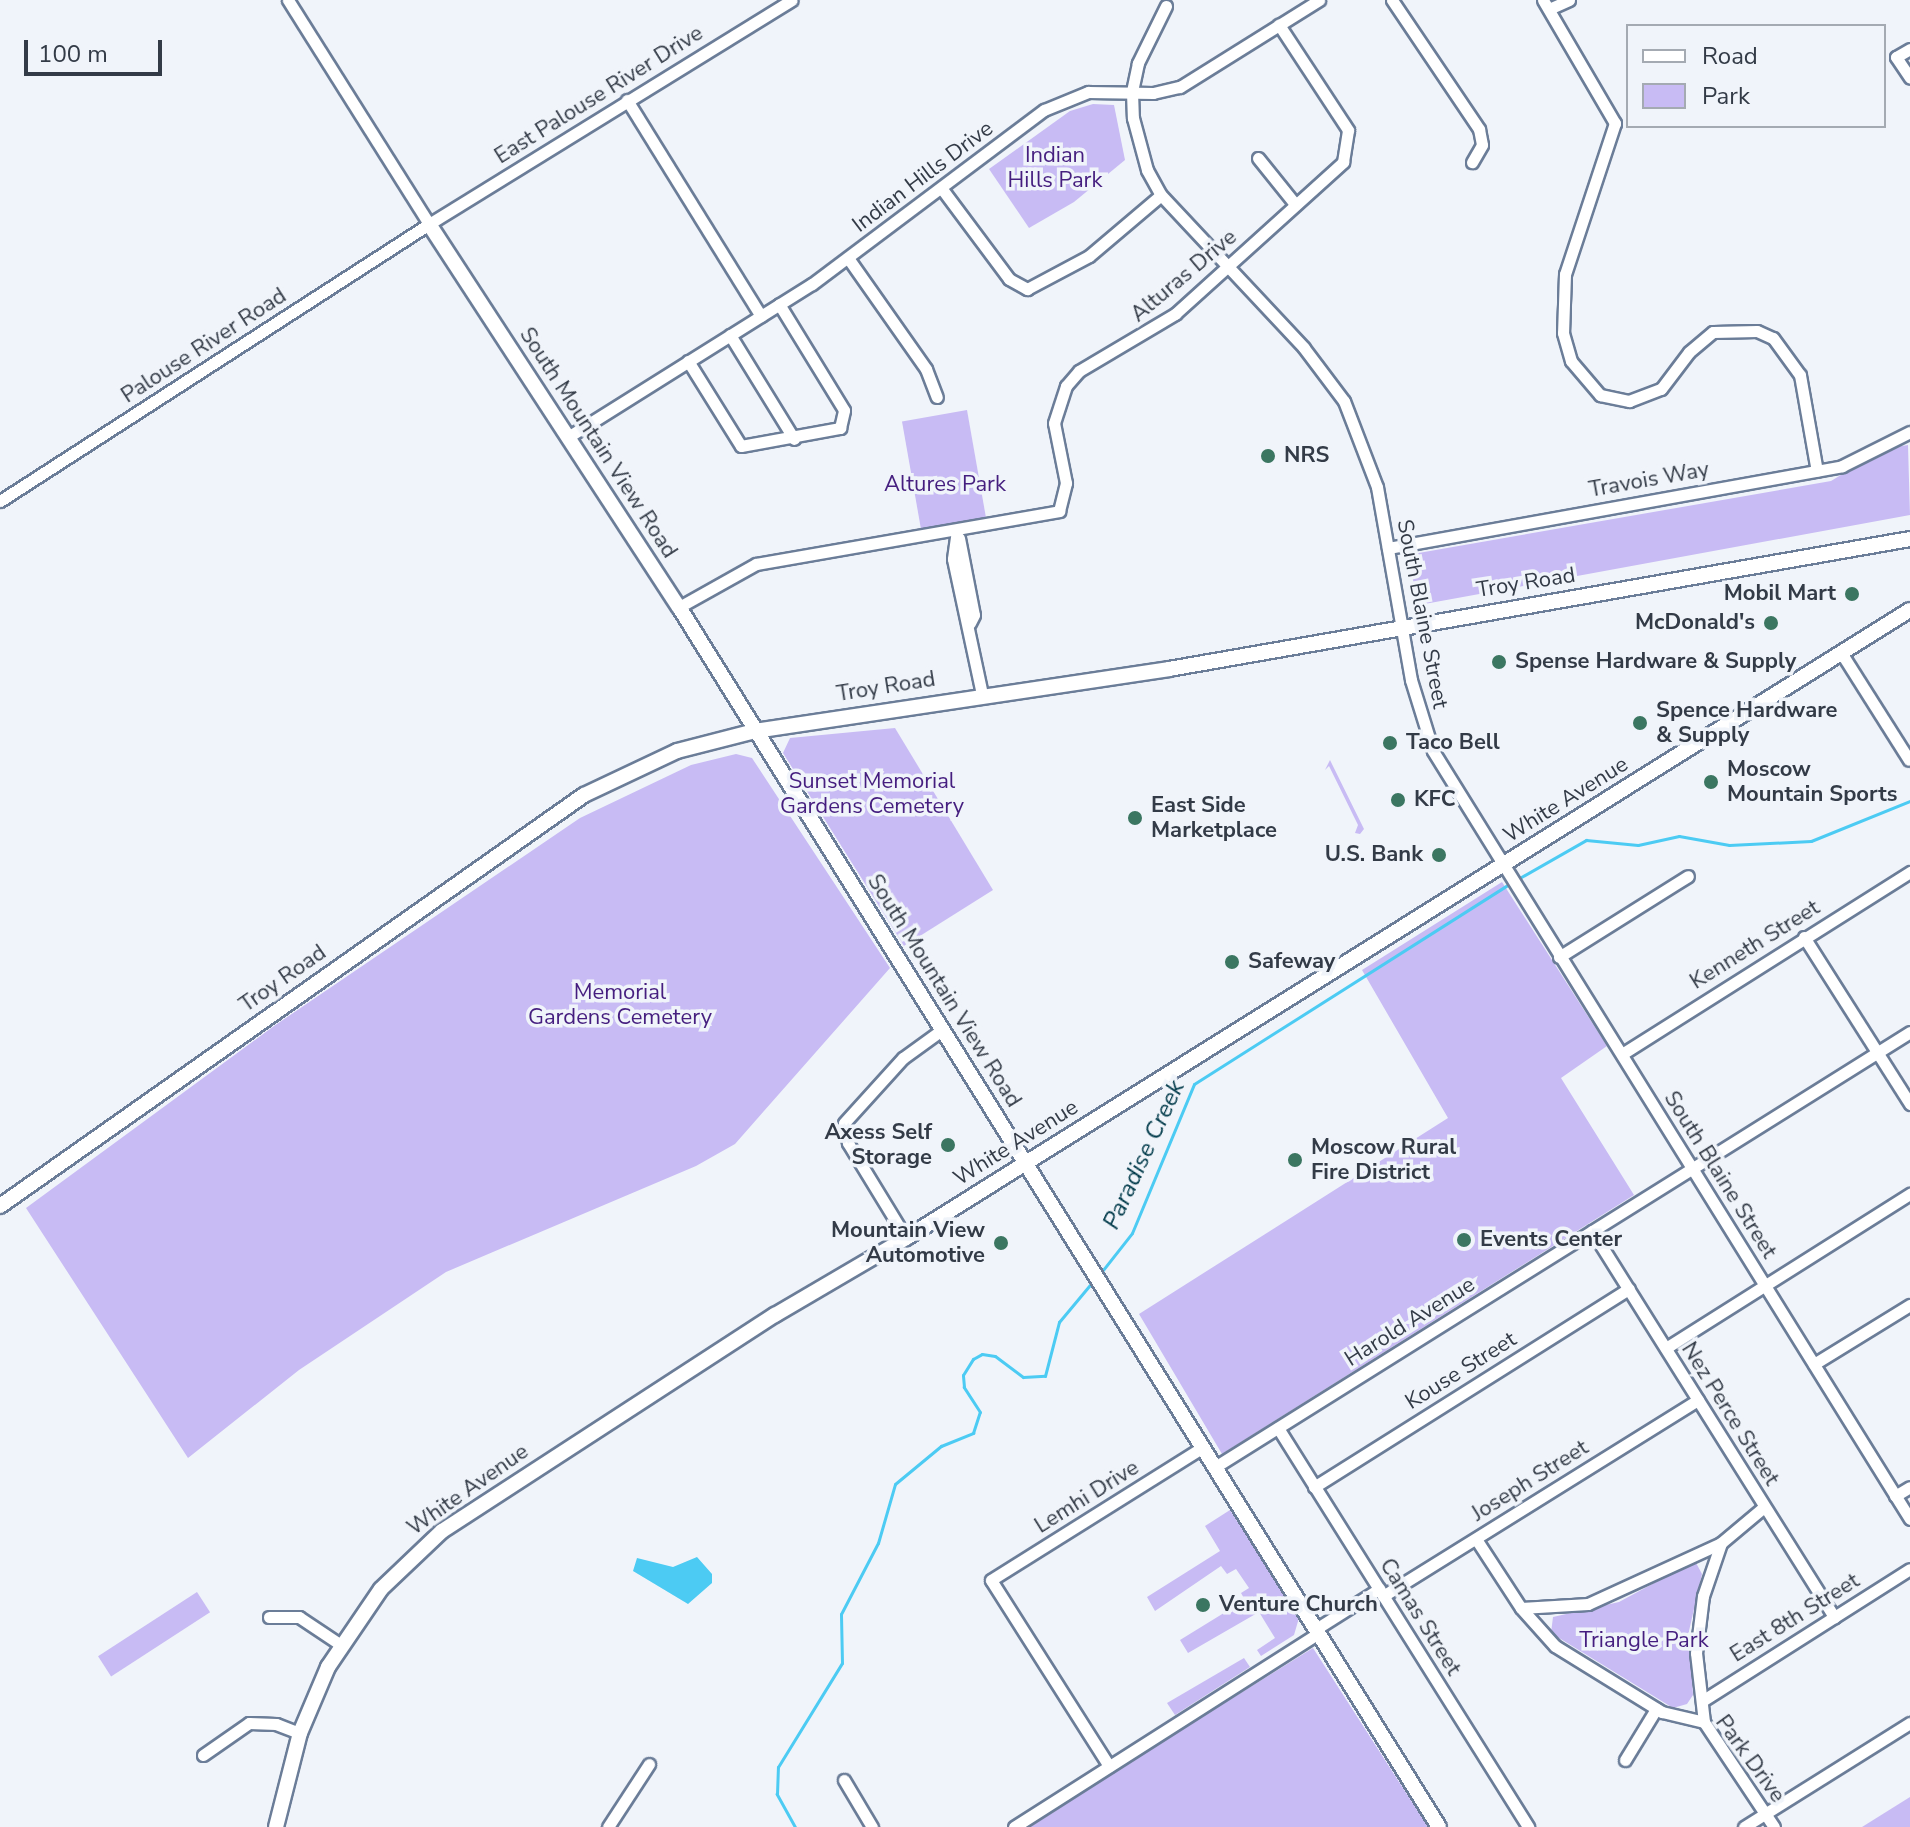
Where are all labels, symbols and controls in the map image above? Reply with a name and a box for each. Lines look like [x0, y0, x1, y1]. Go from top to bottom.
street label: East Palouse River Drive [490, 20, 708, 170]
scale bar [28, 24, 166, 74]
legend [1626, 24, 1886, 128]
text: 100 m [38, 38, 108, 70]
text: Road [1702, 40, 1758, 72]
text: Park [1702, 80, 1750, 112]
street label: Indian Hills Drive [848, 116, 998, 238]
park label: Indian Hills Park [1008, 142, 1102, 194]
street label: Alturas Drive [1126, 224, 1242, 328]
street label: Palouse River Road [117, 283, 291, 409]
street label: South Mountain View Road [514, 323, 682, 563]
place label: NRS [1284, 443, 1329, 469]
marker: NRS [1259, 447, 1277, 465]
street label: Travois Way [1587, 456, 1711, 504]
park label: Altures Park [884, 472, 1006, 498]
street label: South Blaine Street [1391, 517, 1453, 711]
street label: Troy Road [1475, 562, 1577, 604]
place label: Mobil Mart [1724, 581, 1836, 607]
marker: Mobil Mart [1843, 585, 1861, 603]
place label: McDonald's [1635, 610, 1755, 636]
marker: McDonald's [1762, 614, 1780, 632]
place label: Spense Hardware & Supply [1515, 649, 1796, 675]
marker: Spense Hardware & Supply [1490, 653, 1508, 671]
street label: Troy Road [835, 666, 937, 708]
place label: Spence Hardware & Supply [1656, 697, 1838, 748]
marker: Spence Hardware & Supply [1631, 714, 1649, 732]
place label: Taco Bell [1406, 730, 1500, 756]
marker: Taco Bell [1381, 734, 1399, 752]
street label: White Avenue [1499, 751, 1633, 849]
place label: Moscow Mountain Sports [1727, 756, 1897, 808]
park label: Sunset Memorial Gardens Cemetery [780, 768, 964, 820]
marker: Moscow Mountain Sports [1702, 773, 1720, 791]
place label: KFC [1414, 787, 1456, 813]
marker: KFC [1389, 791, 1407, 809]
place label: East Side Marketplace [1151, 792, 1277, 844]
marker: East Side Marketplace [1126, 809, 1144, 827]
place label: U.S. Bank [1325, 842, 1423, 868]
marker: U.S. Bank [1430, 846, 1448, 864]
street label: South Mountain View Road [861, 870, 1027, 1112]
street label: Kenneth Street [1685, 895, 1825, 995]
street label: Troy Road [235, 940, 331, 1018]
place label: Safeway [1248, 949, 1335, 975]
marker: Safeway [1223, 953, 1241, 971]
park label: Memorial Gardens Cemetery [528, 979, 712, 1030]
water label: Paradise Creek [1097, 1076, 1191, 1234]
street label: South Blaine Street [1658, 1087, 1782, 1263]
street label: White Avenue [949, 1094, 1083, 1192]
place label: Axess Self Storage [824, 1119, 932, 1170]
place label: Moscow Rural Fire District [1311, 1134, 1456, 1186]
marker: Axess Self Storage [939, 1136, 957, 1154]
marker: Moscow Rural Fire District [1286, 1151, 1304, 1169]
place label: Mountain View Automotive [831, 1217, 985, 1268]
place label: Events Center [1480, 1227, 1622, 1253]
marker: Events Center [1455, 1231, 1473, 1249]
marker: Mountain View Automotive [992, 1234, 1010, 1252]
street label: Harold Avenue [1340, 1272, 1480, 1372]
street label: Kouse Street [1401, 1326, 1521, 1416]
street label: Nez Perce Street [1675, 1337, 1785, 1491]
street label: Joseph Street [1467, 1435, 1593, 1527]
street label: White Avenue [402, 1439, 534, 1541]
street label: Lemhi Drive [1030, 1455, 1144, 1539]
street label: Camas Street [1374, 1554, 1466, 1680]
street label: East 8th Street [1726, 1568, 1864, 1668]
place label: Venture Church [1219, 1592, 1378, 1618]
marker: Venture Church [1194, 1596, 1212, 1614]
park label: Triangle Park [1579, 1628, 1709, 1654]
street label: Park Drive [1709, 1710, 1791, 1808]

